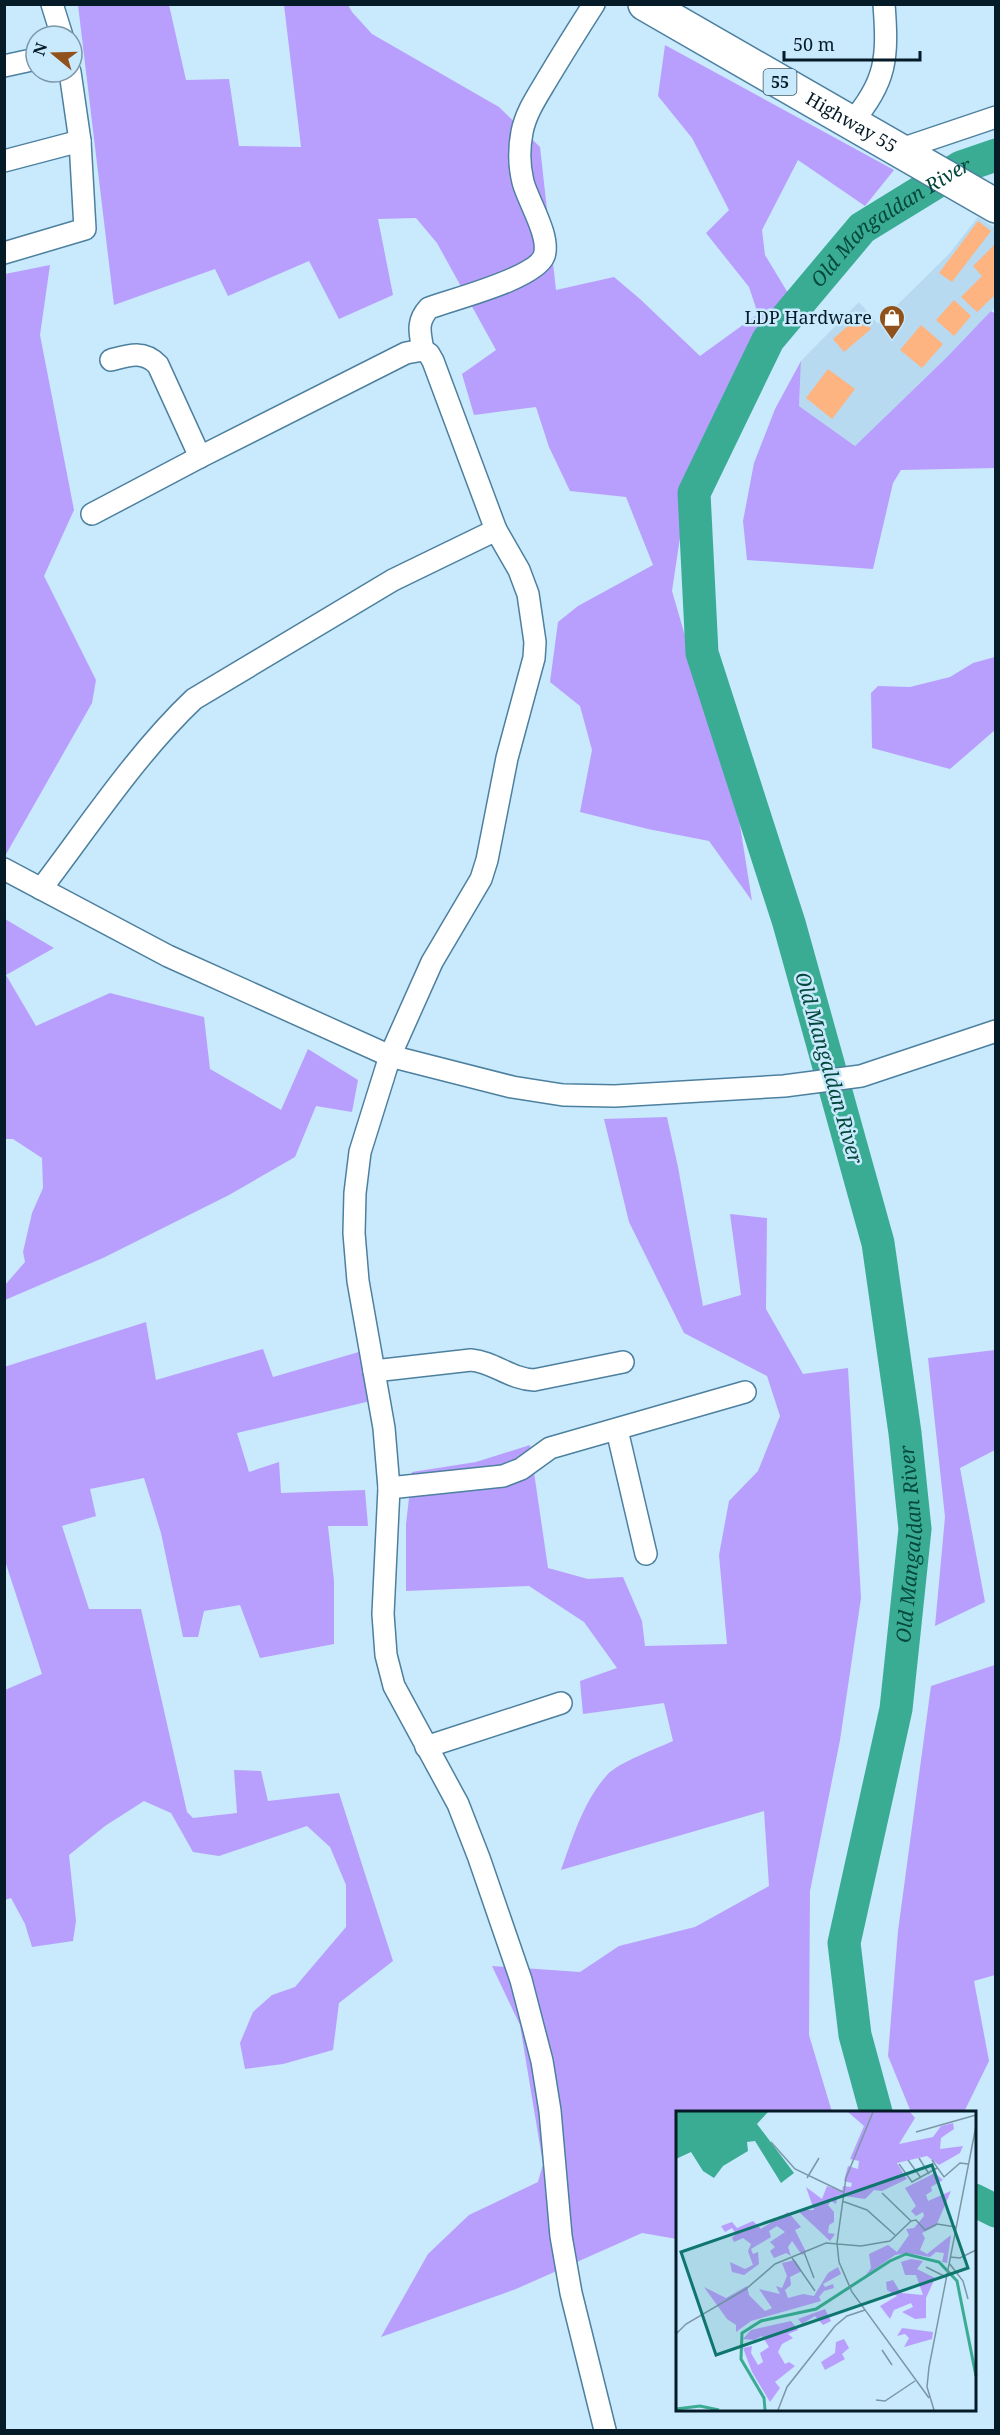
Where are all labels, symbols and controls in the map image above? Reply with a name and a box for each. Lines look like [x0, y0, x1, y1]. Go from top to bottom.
north arrow [24, 24, 84, 84]
scale bar [784, 24, 920, 62]
text: 50 m [793, 32, 835, 56]
text: N [27, 39, 52, 59]
road number: 55 [764, 69, 796, 95]
street label: Highway 55 [802, 86, 902, 158]
water label: Old Mangaldan River [804, 151, 975, 292]
shop icon: LDP Hardware [877, 303, 907, 341]
place label: LDP Hardware [744, 305, 872, 329]
water label: Old Mangaldan River [789, 969, 870, 1168]
water label: Old Mangaldan River [889, 1443, 929, 1644]
inset map [676, 2111, 976, 2411]

